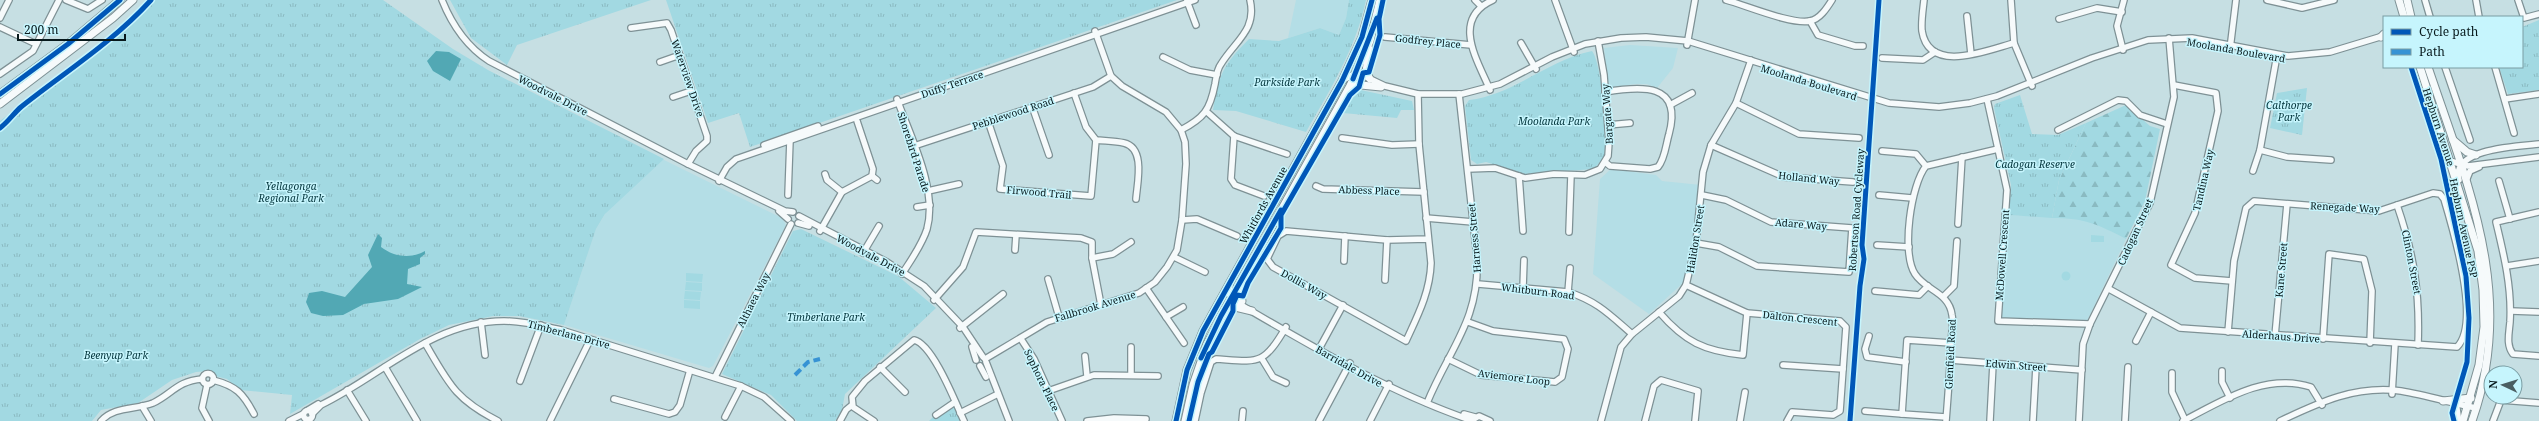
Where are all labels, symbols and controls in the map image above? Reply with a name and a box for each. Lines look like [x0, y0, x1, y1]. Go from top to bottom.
scale bar [18, 16, 125, 42]
legend [2383, 16, 2523, 68]
text: 200 m [24, 21, 59, 38]
text: Cycle path [2419, 23, 2479, 40]
street label: Godfrey Place [1394, 31, 1462, 51]
street label: Moolanda Boulevard [2186, 34, 2286, 66]
street label: Waterview Drive [668, 37, 708, 119]
text: Path [2419, 43, 2445, 60]
street label: Moolanda Boulevard [1759, 61, 1859, 103]
street label: Duffy Terrace [919, 67, 985, 101]
street label: Woodvale Drive [516, 71, 590, 119]
park label: Parkside Park [1253, 75, 1320, 89]
street label: Bargate Way [1598, 83, 1616, 145]
street label: Hepburn Avenue [2420, 86, 2458, 168]
street label: Pebblewood Road [970, 93, 1056, 133]
park label: Calthorpe Park [2266, 98, 2312, 124]
street label: Shorebird Parade [894, 110, 934, 194]
park label: Moolanda Park [1517, 114, 1590, 128]
street label: Tandina Way [2189, 147, 2217, 212]
street label: Robertson Road Cycleway [1845, 148, 1867, 272]
park label: Cadogan Reserve [1995, 157, 2075, 171]
street label: Whitfords Avenue [1236, 164, 1290, 246]
street label: Holland Way [1778, 168, 1841, 188]
street label: Hepburn Avenue PSP [2447, 177, 2481, 279]
park label: Yellagonga Regional Park [257, 179, 324, 205]
street label: Firwood Trail [1006, 182, 1072, 202]
street label: Abbess Place [1338, 182, 1400, 198]
street label: Cadogan Street [2114, 196, 2156, 268]
street label: Renegade Way [2310, 198, 2380, 216]
street label: Harness Street [1464, 202, 1484, 273]
street label: Halidon Street [1683, 204, 1707, 274]
street label: McDowell Crescent [1992, 209, 2012, 301]
street label: Adare Way [1774, 215, 1828, 233]
street label: Clinton Street [2399, 229, 2425, 296]
street label: Woodvale Drive [834, 231, 908, 279]
street label: Kane Street [2272, 242, 2290, 298]
street label: Dollis Way [1279, 266, 1330, 303]
street label: Althaea Way [733, 270, 773, 330]
street label: Whitburn Road [1500, 280, 1576, 302]
street label: Fallbrook Avenue [1053, 287, 1137, 325]
street label: Dalton Crescent [1762, 307, 1839, 329]
park label: Timberlane Park [787, 310, 865, 324]
street label: Timberlane Drive [526, 316, 612, 352]
street label: Glenfield Road [1941, 319, 1959, 389]
street label: Alderhaus Drive [2242, 326, 2320, 346]
street label: Barridale Drive [1313, 342, 1385, 390]
street label: Sophora Place [1021, 347, 1063, 413]
park label: Beenyup Park [83, 348, 148, 362]
street label: Edwin Street [1985, 356, 2047, 374]
north arrow [2483, 365, 2523, 405]
street label: Aviemore Loop [1477, 366, 1551, 388]
text: N [2485, 379, 2500, 389]

